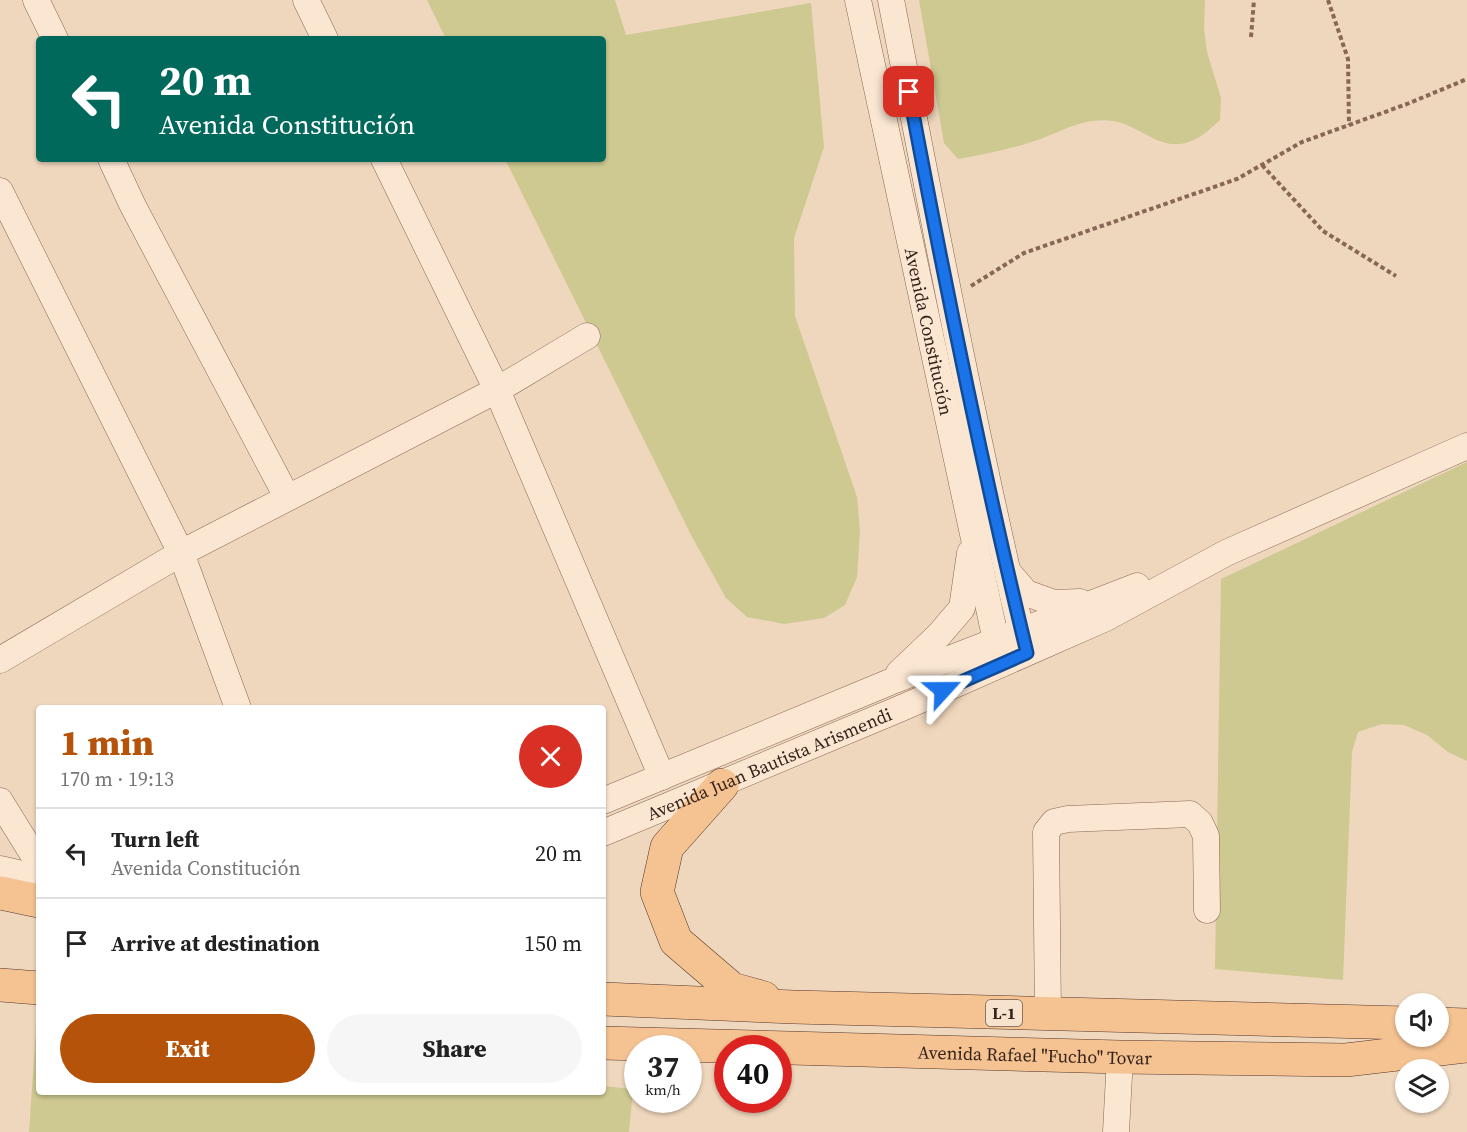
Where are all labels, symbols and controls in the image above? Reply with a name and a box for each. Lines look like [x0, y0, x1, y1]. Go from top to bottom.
text: 20 m [159, 51, 252, 109]
icon: left [60, 60, 138, 138]
pin [883, 66, 934, 117]
icon: arrive [892, 75, 925, 108]
text: Avenida Constitución [159, 106, 415, 143]
street label: Avenida Constitución [899, 245, 960, 418]
position arrow [911, 658, 975, 722]
street label: Avenida Juan Bautista Arismendi [643, 701, 895, 826]
text: 1 min [60, 718, 154, 767]
button: close [519, 725, 582, 788]
text: 170 m · 19:13 [60, 765, 174, 793]
text: Turn left [111, 824, 199, 854]
icon: left [60, 837, 93, 870]
text: 20 m [535, 838, 582, 868]
text: Avenida Constitución [111, 854, 301, 882]
icon: arrive [60, 927, 93, 960]
text: Arrive at destination [111, 928, 320, 958]
text: 150 m [524, 928, 582, 958]
map controls [1395, 993, 1449, 1113]
button: sound [1395, 993, 1449, 1047]
road number: L-1 [986, 1000, 1022, 1026]
button: Exit [60, 1014, 315, 1083]
button: Share [327, 1014, 582, 1083]
speed limit sign: 40 [714, 1035, 792, 1113]
street label: Avenida Rafael "Fucho" Tovar [917, 1039, 1152, 1070]
text: 37 [647, 1046, 679, 1087]
button: layers [1395, 1059, 1449, 1113]
text: km/h [645, 1079, 681, 1100]

